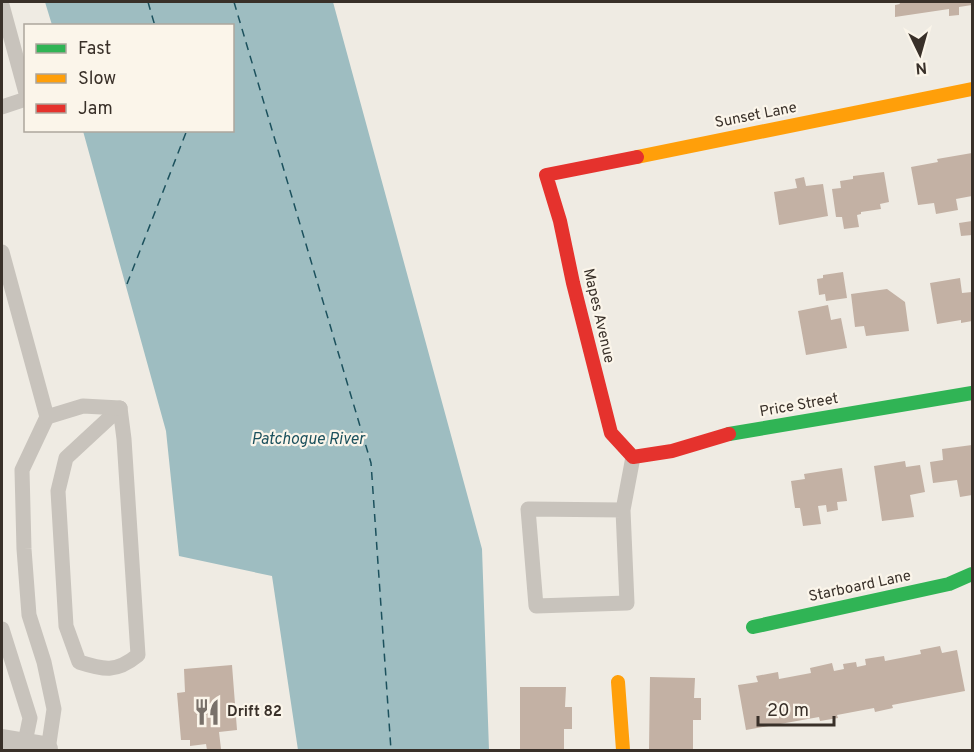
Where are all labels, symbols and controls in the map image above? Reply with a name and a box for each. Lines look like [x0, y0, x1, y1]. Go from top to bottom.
legend [24, 24, 234, 132]
north arrow [890, 24, 950, 84]
text: Fast [78, 38, 111, 61]
text: N [915, 56, 928, 77]
text: Slow [78, 68, 116, 91]
text: Jam [78, 98, 113, 121]
street label: Sunset Lane [713, 99, 799, 133]
street label: Mapes Avenue [578, 267, 618, 365]
street label: Price Street [758, 390, 840, 422]
water label: Patchogue River [251, 430, 367, 450]
street label: Starboard Lane [807, 567, 913, 607]
scale bar [758, 689, 834, 727]
restaurant icon: Drift 82 [192, 697, 222, 727]
text: 20 m [767, 700, 809, 723]
place label: Drift 82 [227, 703, 282, 722]

